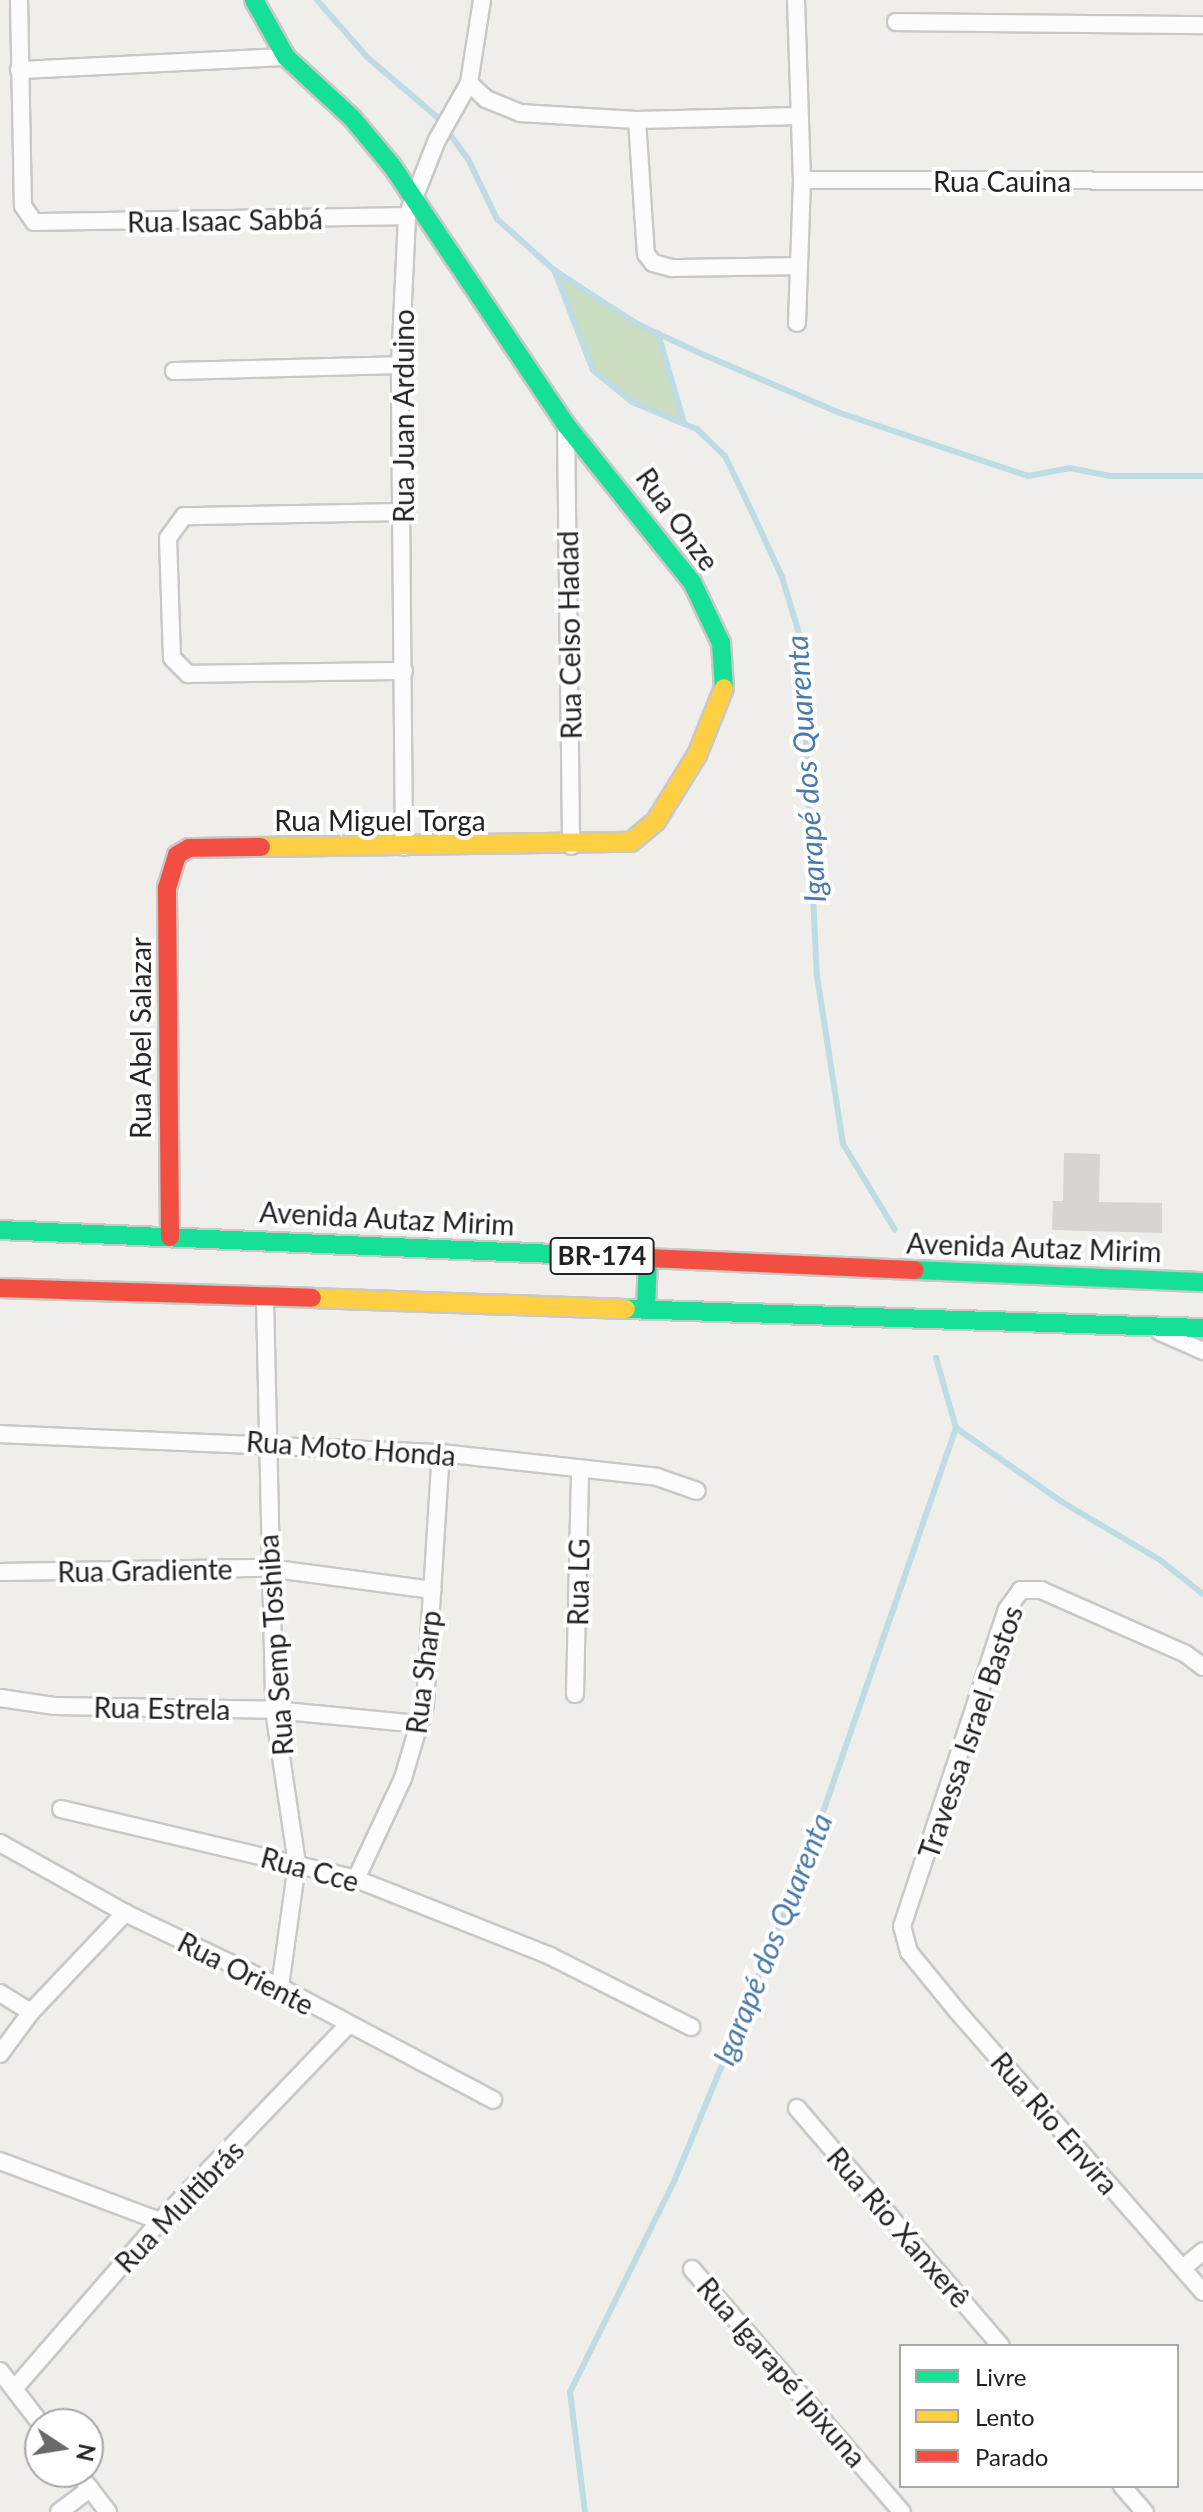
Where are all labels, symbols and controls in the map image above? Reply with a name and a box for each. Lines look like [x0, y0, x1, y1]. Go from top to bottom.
street label: Rua Cauina [933, 164, 1071, 198]
street label: Rua Isaac Sabbá [127, 201, 323, 239]
street label: Rua Juan Arduino [386, 308, 420, 524]
street label: Rua Onze [630, 461, 726, 577]
street label: Rua Celso Hadad [550, 530, 588, 740]
water label: Igarapé dos Quarenta [778, 634, 832, 904]
street label: Rua Miguel Torga [274, 803, 486, 837]
street label: Rua Abel Salazar [123, 937, 157, 1139]
street label: Avenida Autaz Mirim [258, 1195, 516, 1241]
street label: Avenida Autaz Mirim [905, 1226, 1163, 1268]
road number: BR-174 [548, 1234, 656, 1278]
street label: Rua Moto Honda [245, 1424, 457, 1472]
street label: Rua Semp Toshiba [250, 1533, 300, 1757]
street label: Rua LG [560, 1538, 596, 1626]
street label: Rua Gradiente [57, 1552, 233, 1588]
street label: Travessa Israel Bastos [911, 1601, 1029, 1863]
street label: Rua Sharp [399, 1608, 447, 1736]
street label: Rua Estrela [93, 1690, 231, 1726]
water label: Igarapé dos Quarenta [705, 1808, 839, 2070]
street label: Rua Cce [257, 1840, 363, 1898]
street label: Rua Oriente [173, 1925, 319, 2021]
street label: Rua Rio Envira [984, 2045, 1126, 2201]
street label: Rua Multibrás [108, 2133, 250, 2279]
street label: Rua Rio Xanxerê [820, 2140, 978, 2314]
street label: Rua Igarapé Ipixuna [691, 2270, 873, 2474]
legend [899, 2344, 1179, 2488]
text: Livre [975, 2362, 1026, 2391]
text: Lento [975, 2402, 1035, 2431]
north arrow [24, 2408, 104, 2488]
text: N [71, 2442, 101, 2464]
text: Parado [975, 2442, 1048, 2471]

